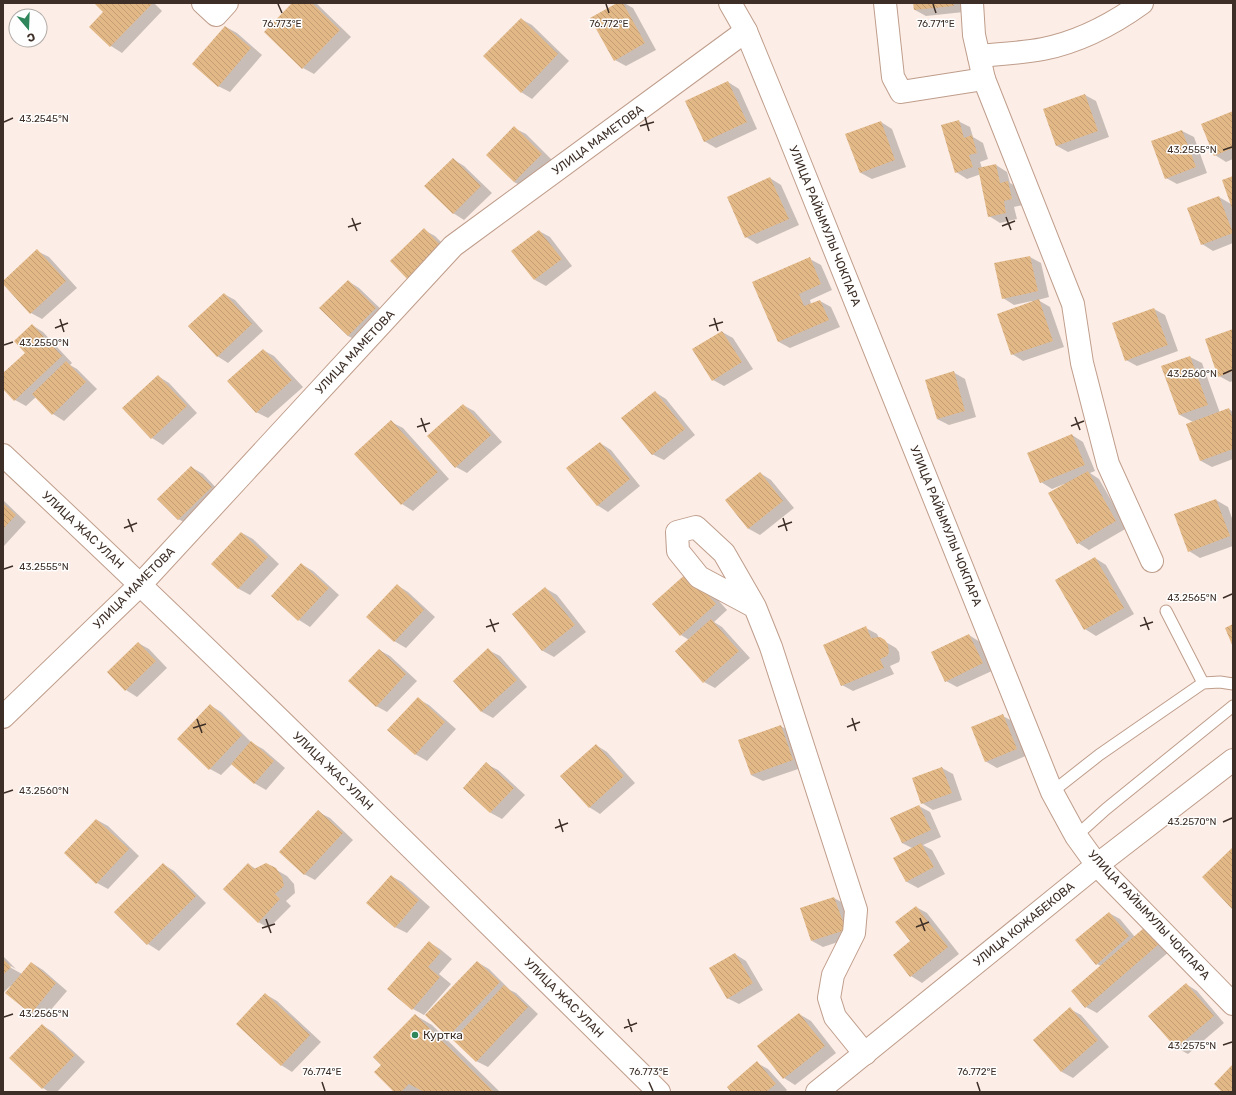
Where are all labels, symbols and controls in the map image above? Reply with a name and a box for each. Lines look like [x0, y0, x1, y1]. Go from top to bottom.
north arrow [8, 8, 48, 48]
text: 76.773°E [262, 18, 302, 30]
text: 76.772°E [589, 18, 629, 30]
text: 76.771°E [917, 18, 955, 30]
text: С [25, 30, 37, 44]
street label: УЛИЦА МАМЕТОВА [550, 102, 646, 178]
text: 43.2545°N [19, 113, 69, 125]
street label: УЛИЦА РАЙЫМУЛЫ ЧОКПАРА [786, 144, 864, 308]
text: 43.2555°N [1167, 144, 1217, 156]
street label: УЛИЦА МАМЕТОВА [313, 307, 397, 397]
text: 43.2550°N [19, 337, 69, 349]
text: 43.2560°N [1167, 368, 1217, 380]
street label: УЛИЦА РАЙЫМУЛЫ ЧОКПАРА [907, 444, 985, 608]
street label: УЛИЦА ЖАС УЛАН [39, 489, 127, 571]
street label: УЛИЦА МАМЕТОВА [90, 544, 178, 632]
text: 43.2555°N [19, 561, 69, 573]
text: 43.2565°N [1167, 592, 1217, 604]
street label: УЛИЦА ЖАС УЛАН [290, 729, 376, 813]
text: 43.2560°N [19, 785, 69, 797]
text: 43.2570°N [1168, 816, 1216, 828]
street label: УЛИЦА РАЙЫМУЛЫ ЧОКПАРА [1085, 847, 1213, 983]
street label: УЛИЦА КОЖАБЕКОВА [971, 879, 1077, 969]
street label: УЛИЦА ЖАС УЛАН [521, 955, 607, 1041]
text: 43.2565°N [19, 1008, 69, 1020]
place label: Куртка [423, 1028, 463, 1042]
marker: Куртка [410, 1030, 420, 1040]
text: 43.2575°N [1168, 1040, 1216, 1052]
text: 76.774°E [302, 1066, 342, 1078]
text: 76.773°E [629, 1066, 669, 1078]
text: 76.772°E [957, 1066, 997, 1078]

